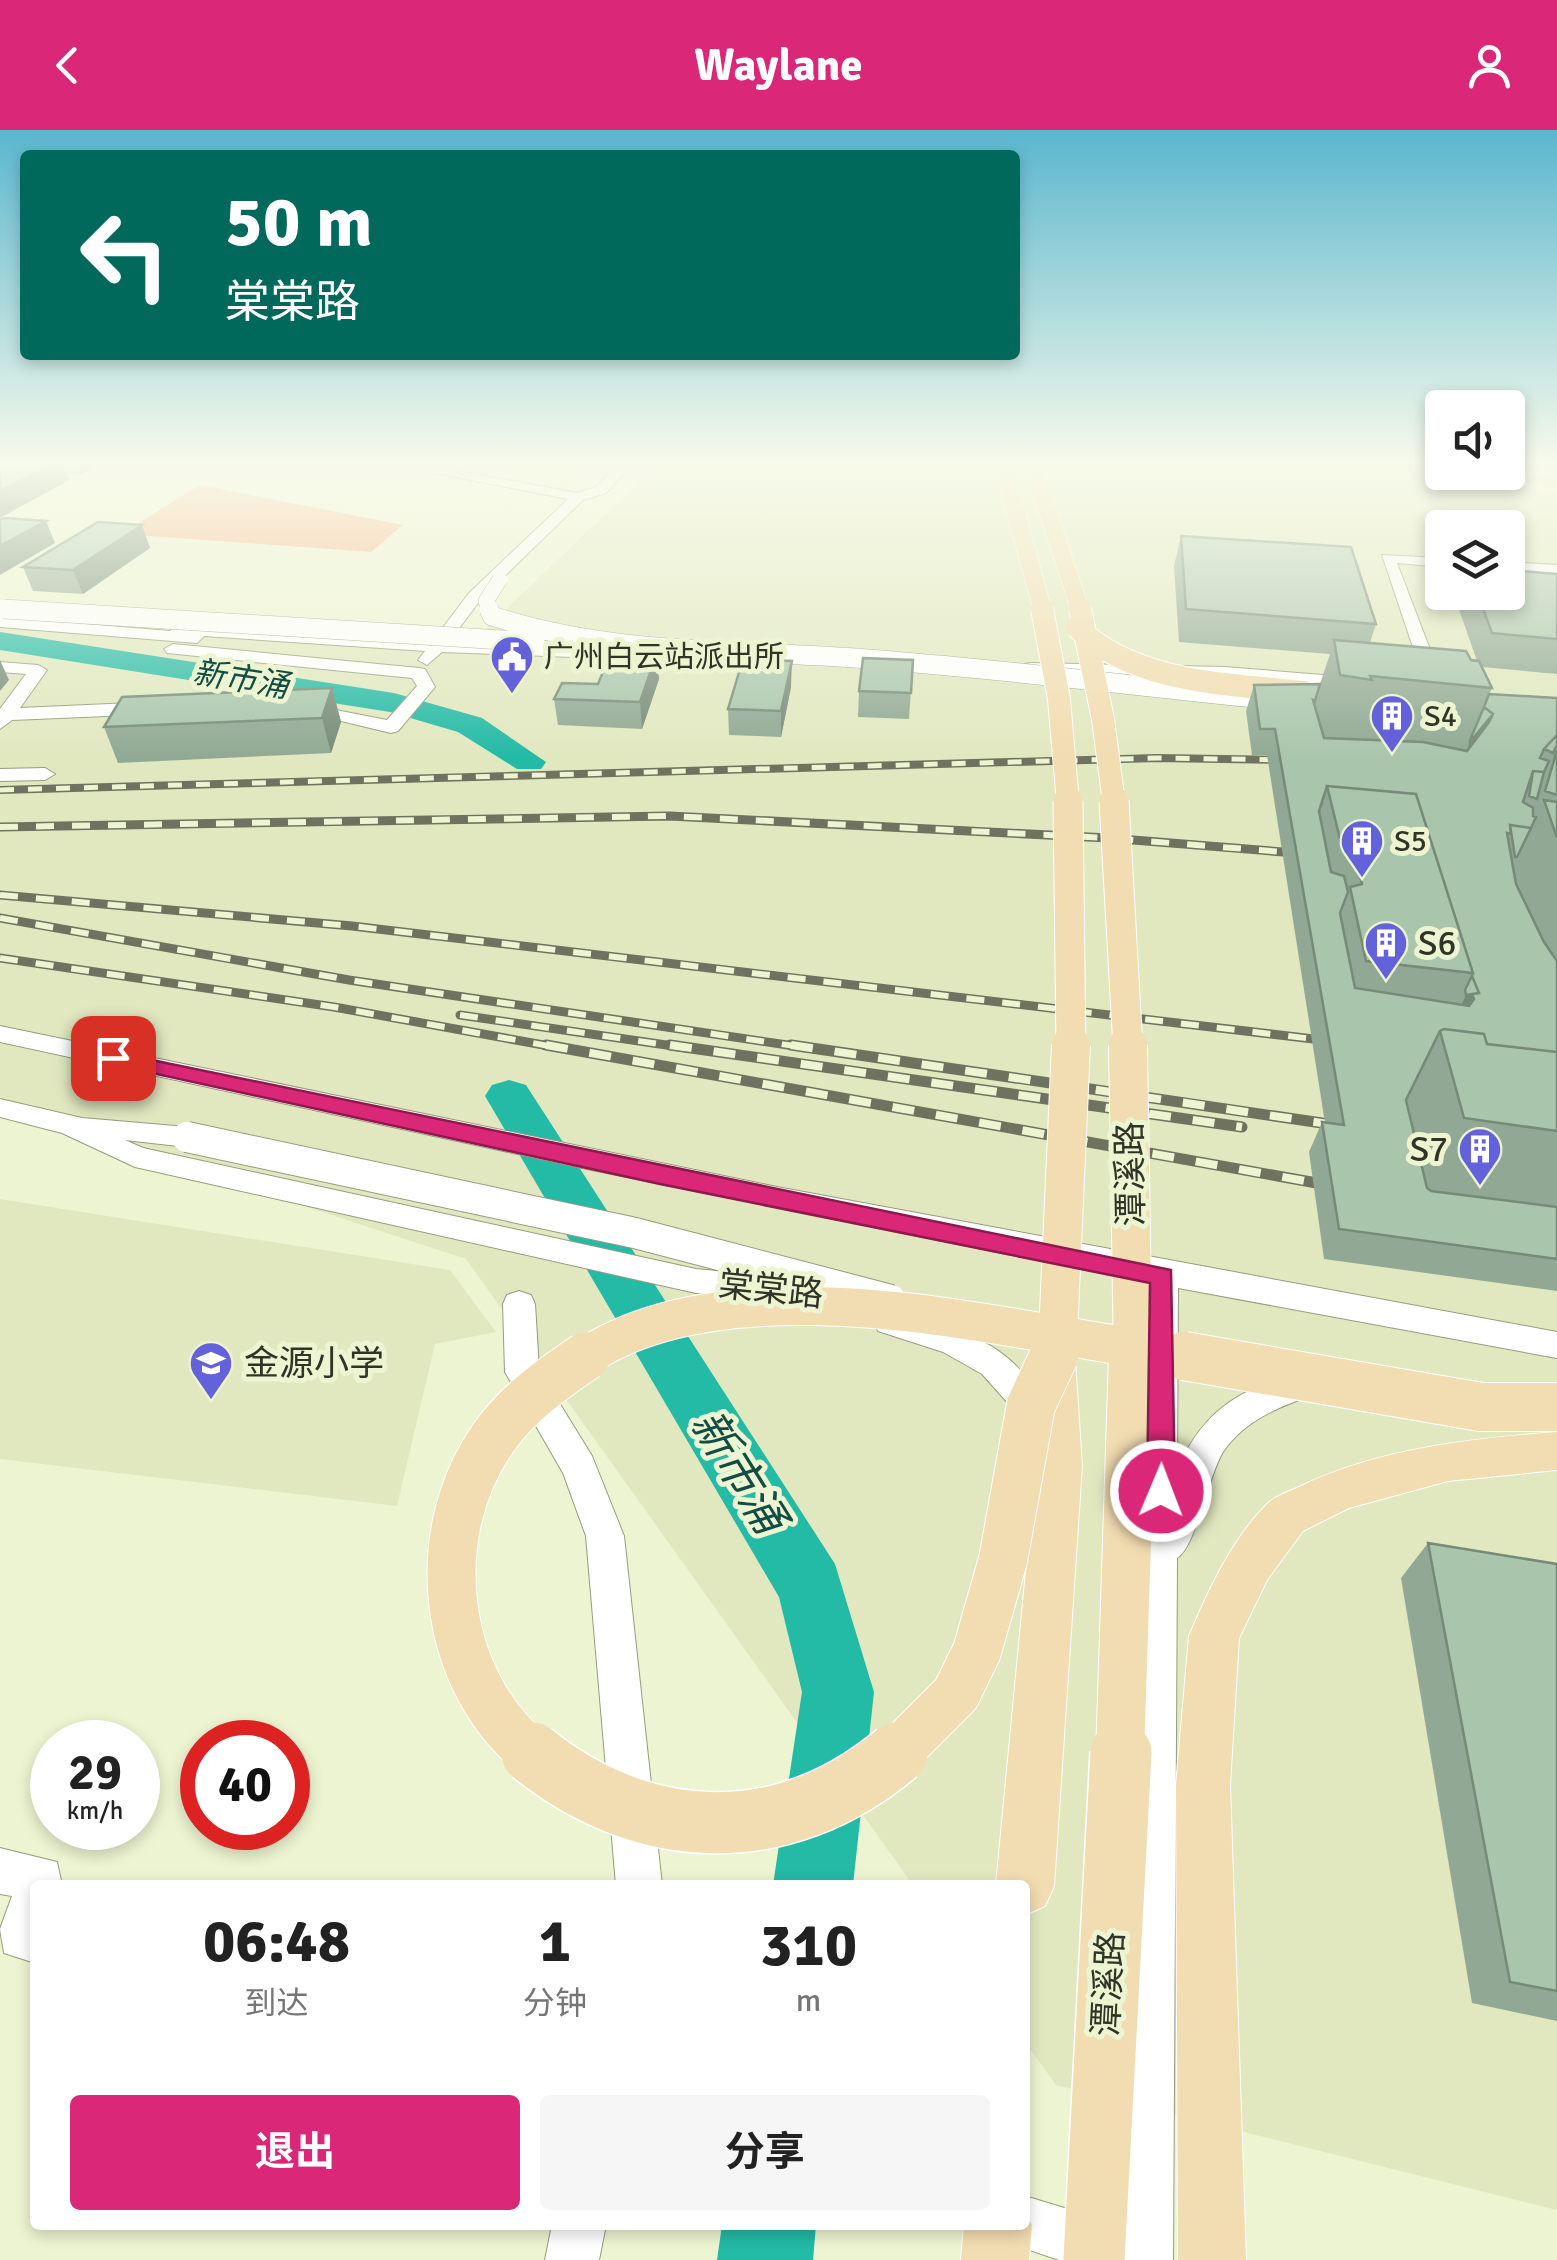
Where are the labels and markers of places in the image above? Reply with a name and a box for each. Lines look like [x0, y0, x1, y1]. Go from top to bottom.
public building icon: 广州白云站派出所 [489, 634, 535, 695]
place label: 广州白云站派出所 [544, 639, 784, 676]
building icon: S4 [1369, 693, 1415, 754]
place label: S4 [1424, 698, 1457, 735]
building icon: S5 [1339, 818, 1385, 879]
place label: S5 [1394, 823, 1427, 860]
building icon: S6 [1363, 920, 1409, 981]
place label: S6 [1418, 922, 1456, 965]
pin [71, 1016, 156, 1101]
building icon: S7 [1457, 1126, 1503, 1187]
place label: S7 [1410, 1128, 1448, 1171]
school or university icon: 金源小学 [188, 1340, 234, 1401]
place label: 金源小学 [244, 1342, 384, 1385]

